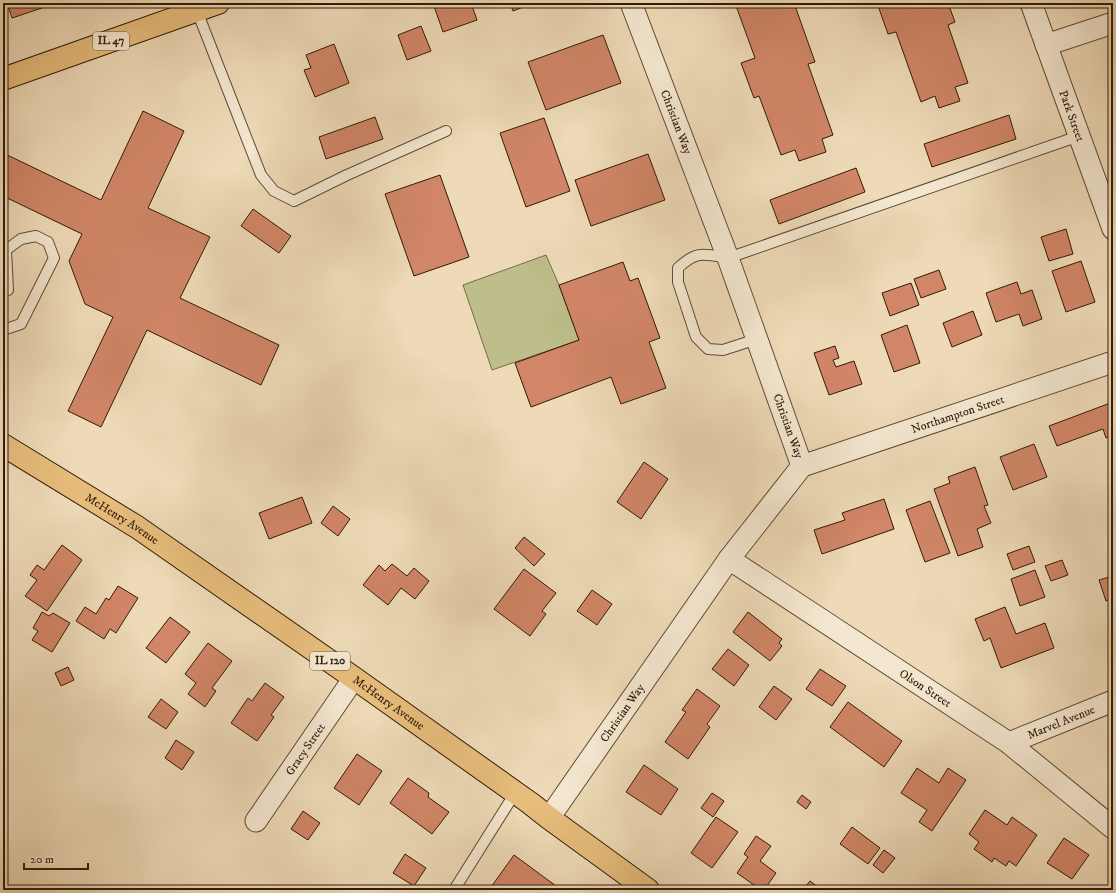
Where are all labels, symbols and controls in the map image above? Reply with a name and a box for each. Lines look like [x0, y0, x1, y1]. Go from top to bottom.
road number: IL 47 [93, 32, 129, 50]
street label: Christian Way [657, 88, 695, 157]
street label: Park Street [1056, 88, 1088, 144]
street label: Northampton Street [909, 391, 1006, 437]
street label: Christian Way [769, 392, 807, 461]
street label: McHenry Avenue [82, 490, 162, 548]
road number: IL 120 [310, 652, 350, 670]
street label: Olson Street [897, 666, 954, 711]
street label: McHenry Avenue [350, 672, 427, 733]
street label: Christian Way [597, 681, 648, 745]
street label: Marvel Avenue [1025, 702, 1097, 742]
street label: Gracy Street [282, 720, 328, 778]
scale bar [24, 845, 88, 871]
text: 20 m [30, 852, 54, 867]

